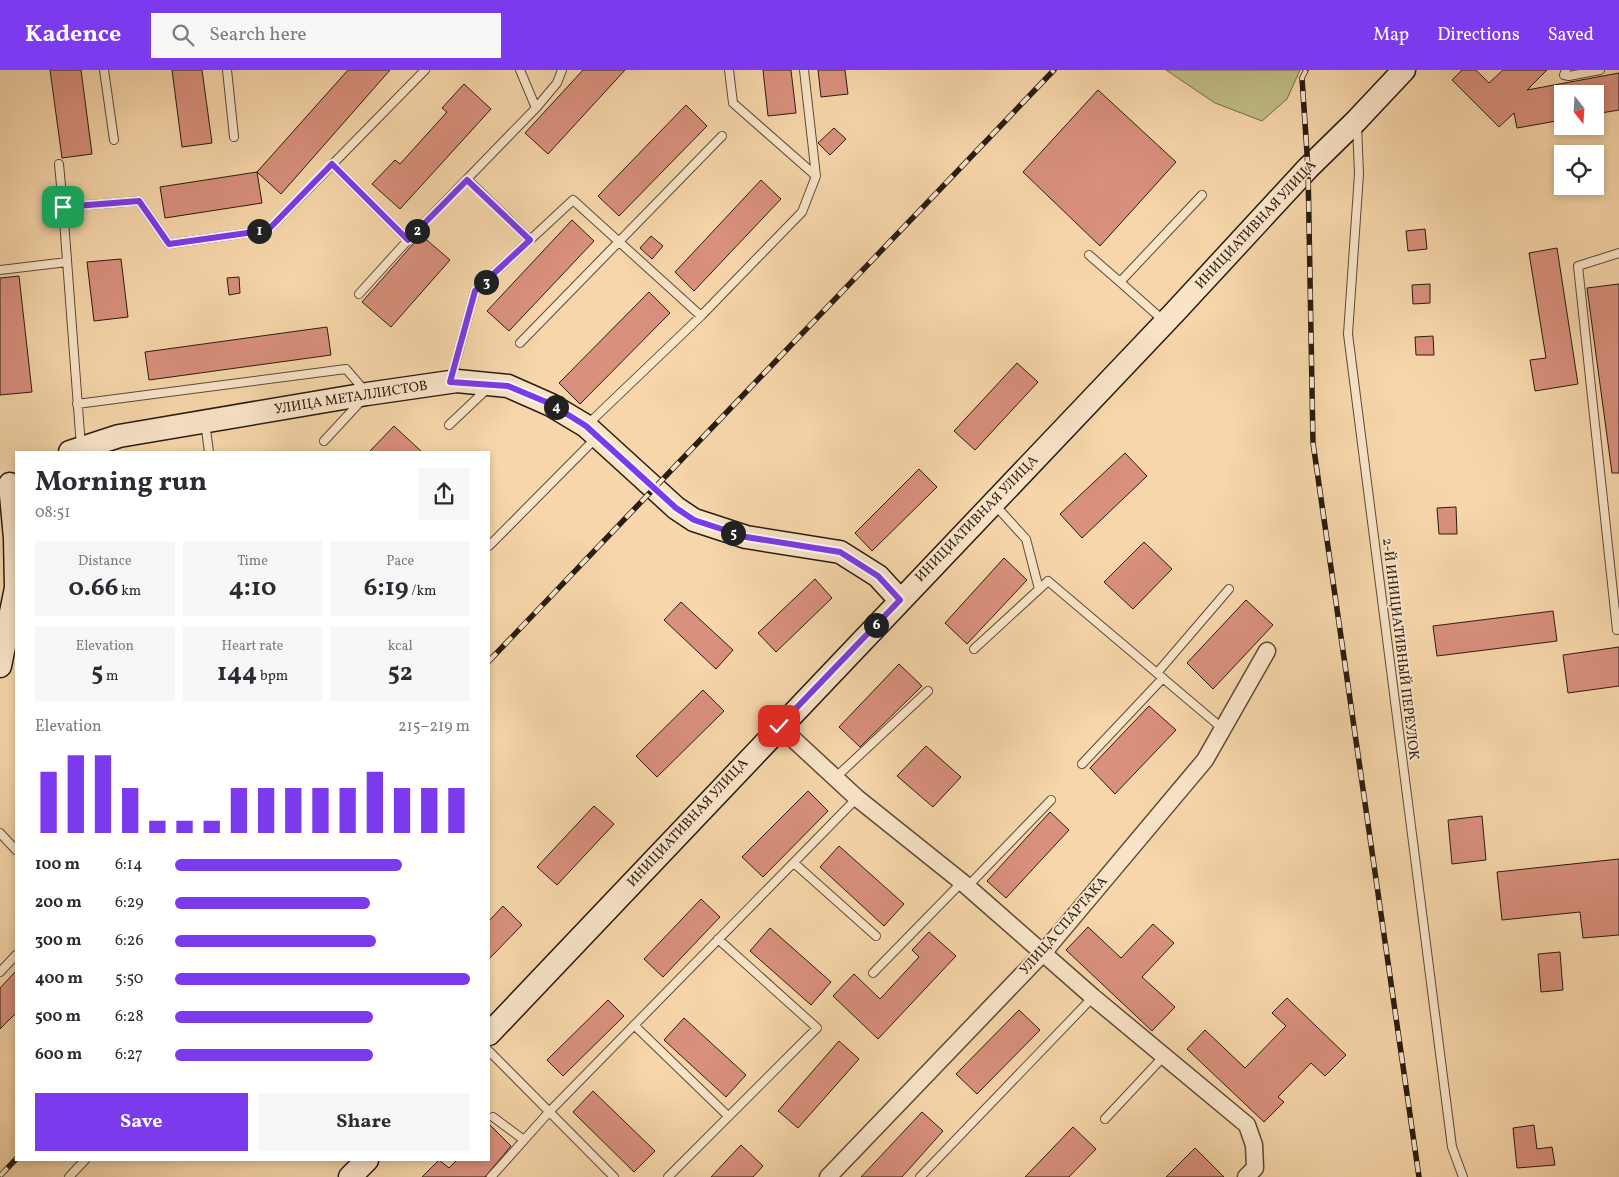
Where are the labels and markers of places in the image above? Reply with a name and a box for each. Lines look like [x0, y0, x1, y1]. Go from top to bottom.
pin [42, 186, 84, 228]
pin: 1 [246, 218, 272, 244]
pin: 2 [404, 218, 430, 244]
pin: 3 [474, 270, 498, 294]
pin: 4 [544, 394, 568, 420]
pin: 5 [720, 520, 746, 546]
pin: 6 [864, 612, 888, 638]
pin [758, 705, 800, 747]

